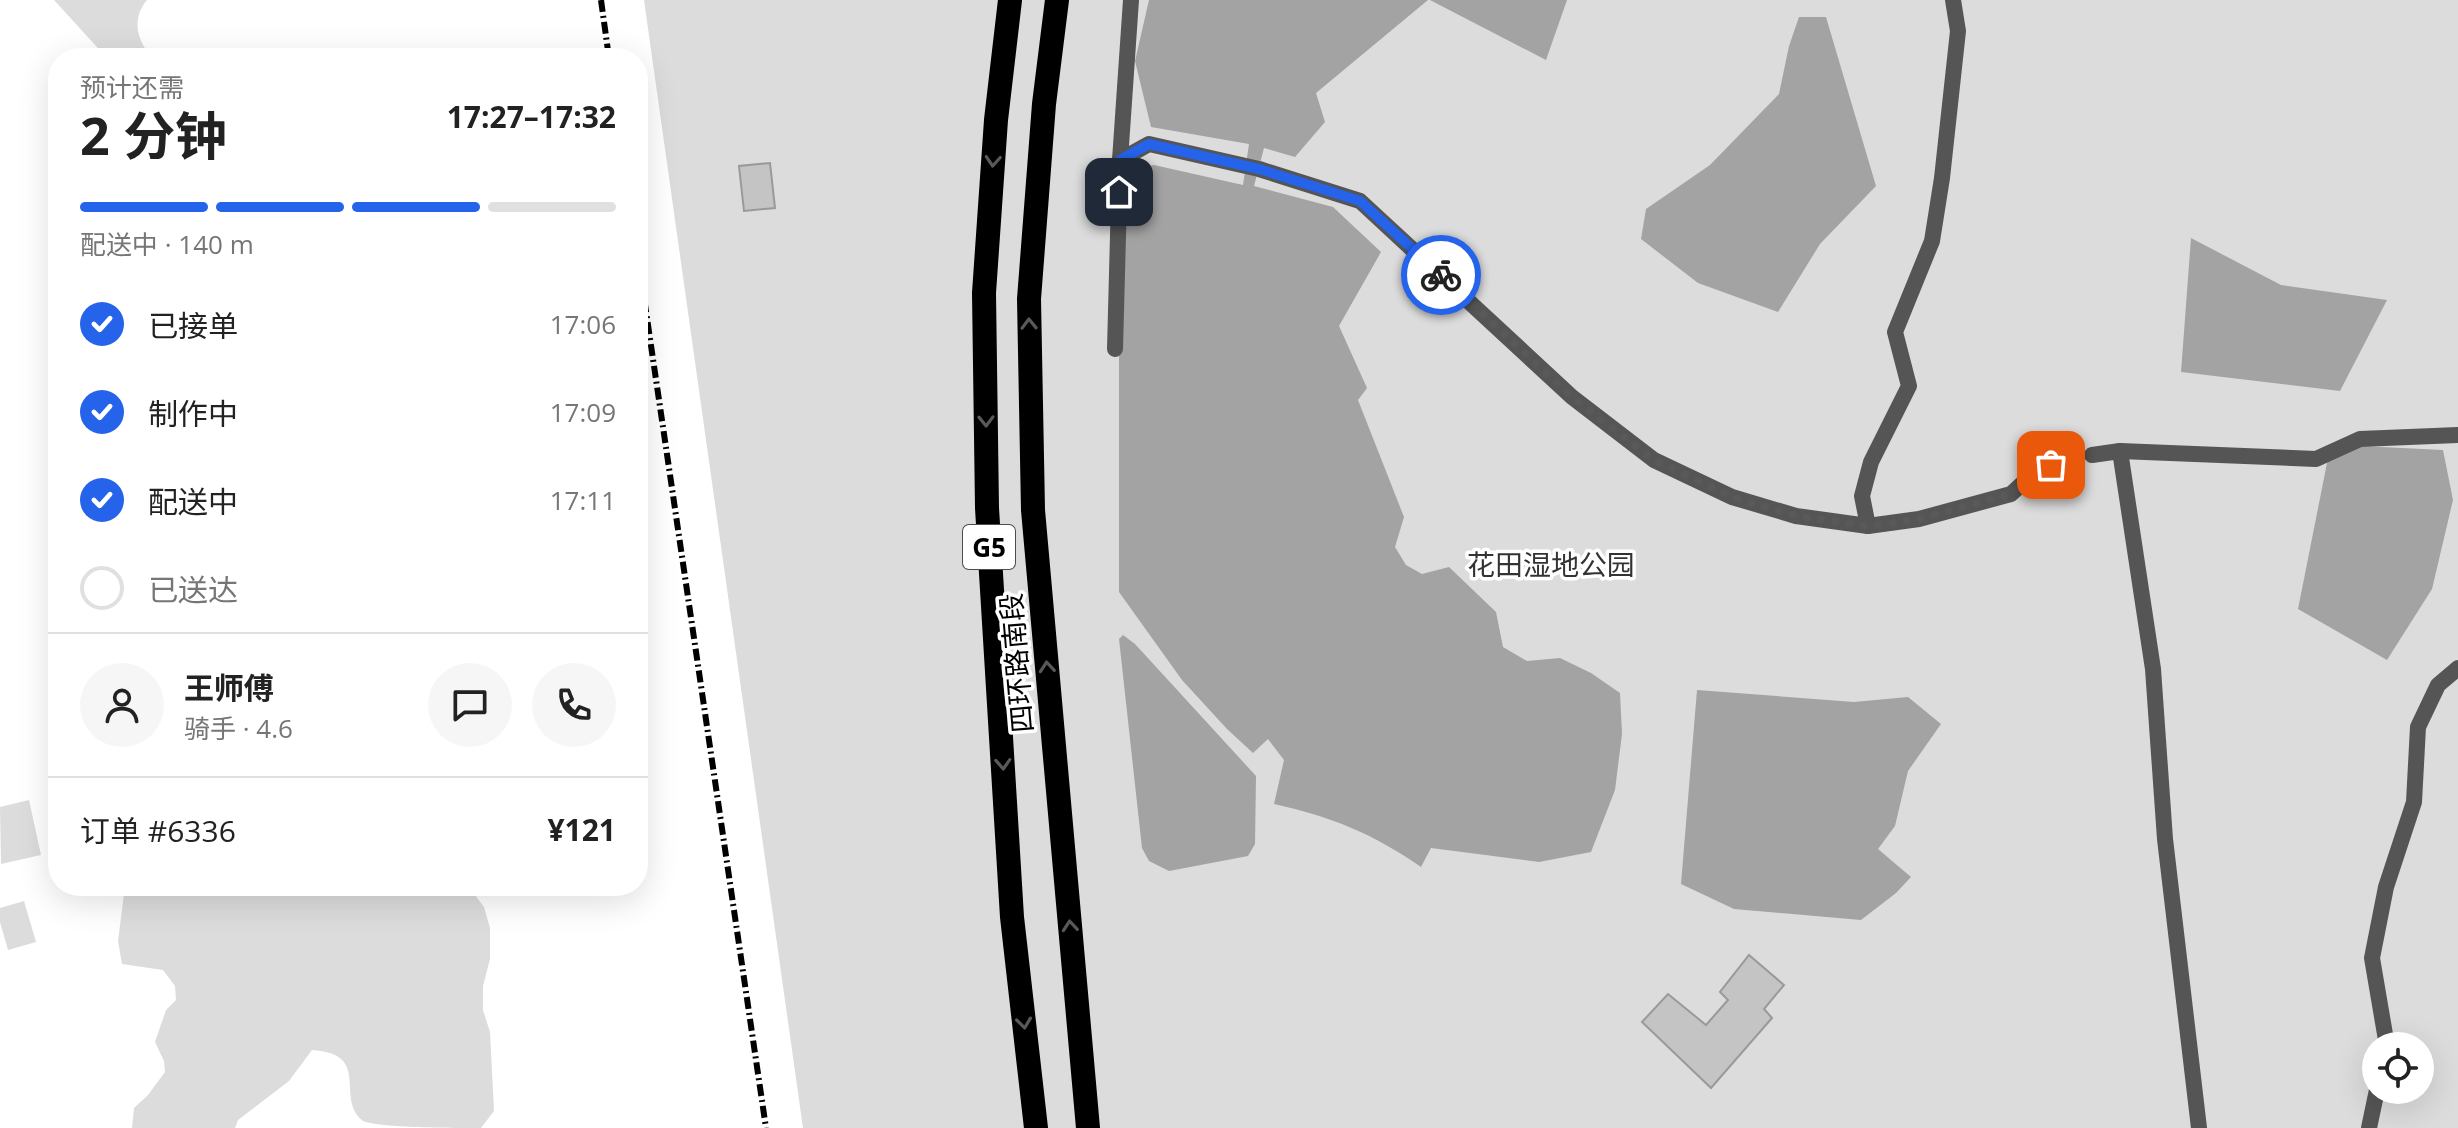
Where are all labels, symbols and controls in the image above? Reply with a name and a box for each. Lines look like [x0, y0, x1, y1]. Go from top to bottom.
text: 预计还需 [80, 69, 184, 105]
text: 17:27–17:32 [447, 96, 616, 137]
text: 2 分钟 [80, 99, 227, 170]
one-way arrow [985, 155, 1002, 168]
pin [1085, 158, 1153, 226]
icon: home [1097, 170, 1141, 214]
text: 配送中 · 140 m [80, 226, 254, 262]
courier [1401, 235, 1481, 315]
icon: bike [1419, 253, 1463, 297]
icon: check [80, 302, 124, 346]
text: 已接单 [148, 305, 238, 346]
text: 17:06 [550, 306, 616, 342]
one-way arrow [1020, 317, 1038, 330]
icon: check [80, 390, 124, 434]
text: 制作中 [148, 393, 238, 434]
text: 17:09 [550, 394, 616, 430]
one-way arrow [977, 415, 994, 428]
pin [2017, 431, 2085, 499]
icon: bag [2029, 443, 2073, 487]
icon: check [80, 478, 124, 522]
text: 配送中 [148, 481, 238, 522]
text: 17:11 [550, 482, 616, 518]
road number: G5 [963, 525, 1015, 569]
park label: 花田湿地公园 [1467, 545, 1635, 583]
text: 已送达 [148, 569, 238, 610]
street label: 四环路南段 [991, 592, 1041, 734]
one-way arrow [1039, 660, 1056, 673]
button: person [80, 663, 164, 747]
button: chat [428, 663, 512, 747]
button: phone [532, 663, 616, 747]
text: 王师傅 [184, 667, 274, 708]
text: 骑手 · 4.6 [184, 710, 293, 746]
one-way arrow [994, 758, 1011, 771]
text: ¥121 [547, 809, 616, 850]
text: 订单 #6336 [80, 810, 236, 851]
one-way arrow [1062, 919, 1079, 932]
one-way arrow [1016, 1017, 1033, 1030]
map controls [2362, 1032, 2434, 1104]
button: locate [2362, 1032, 2434, 1104]

